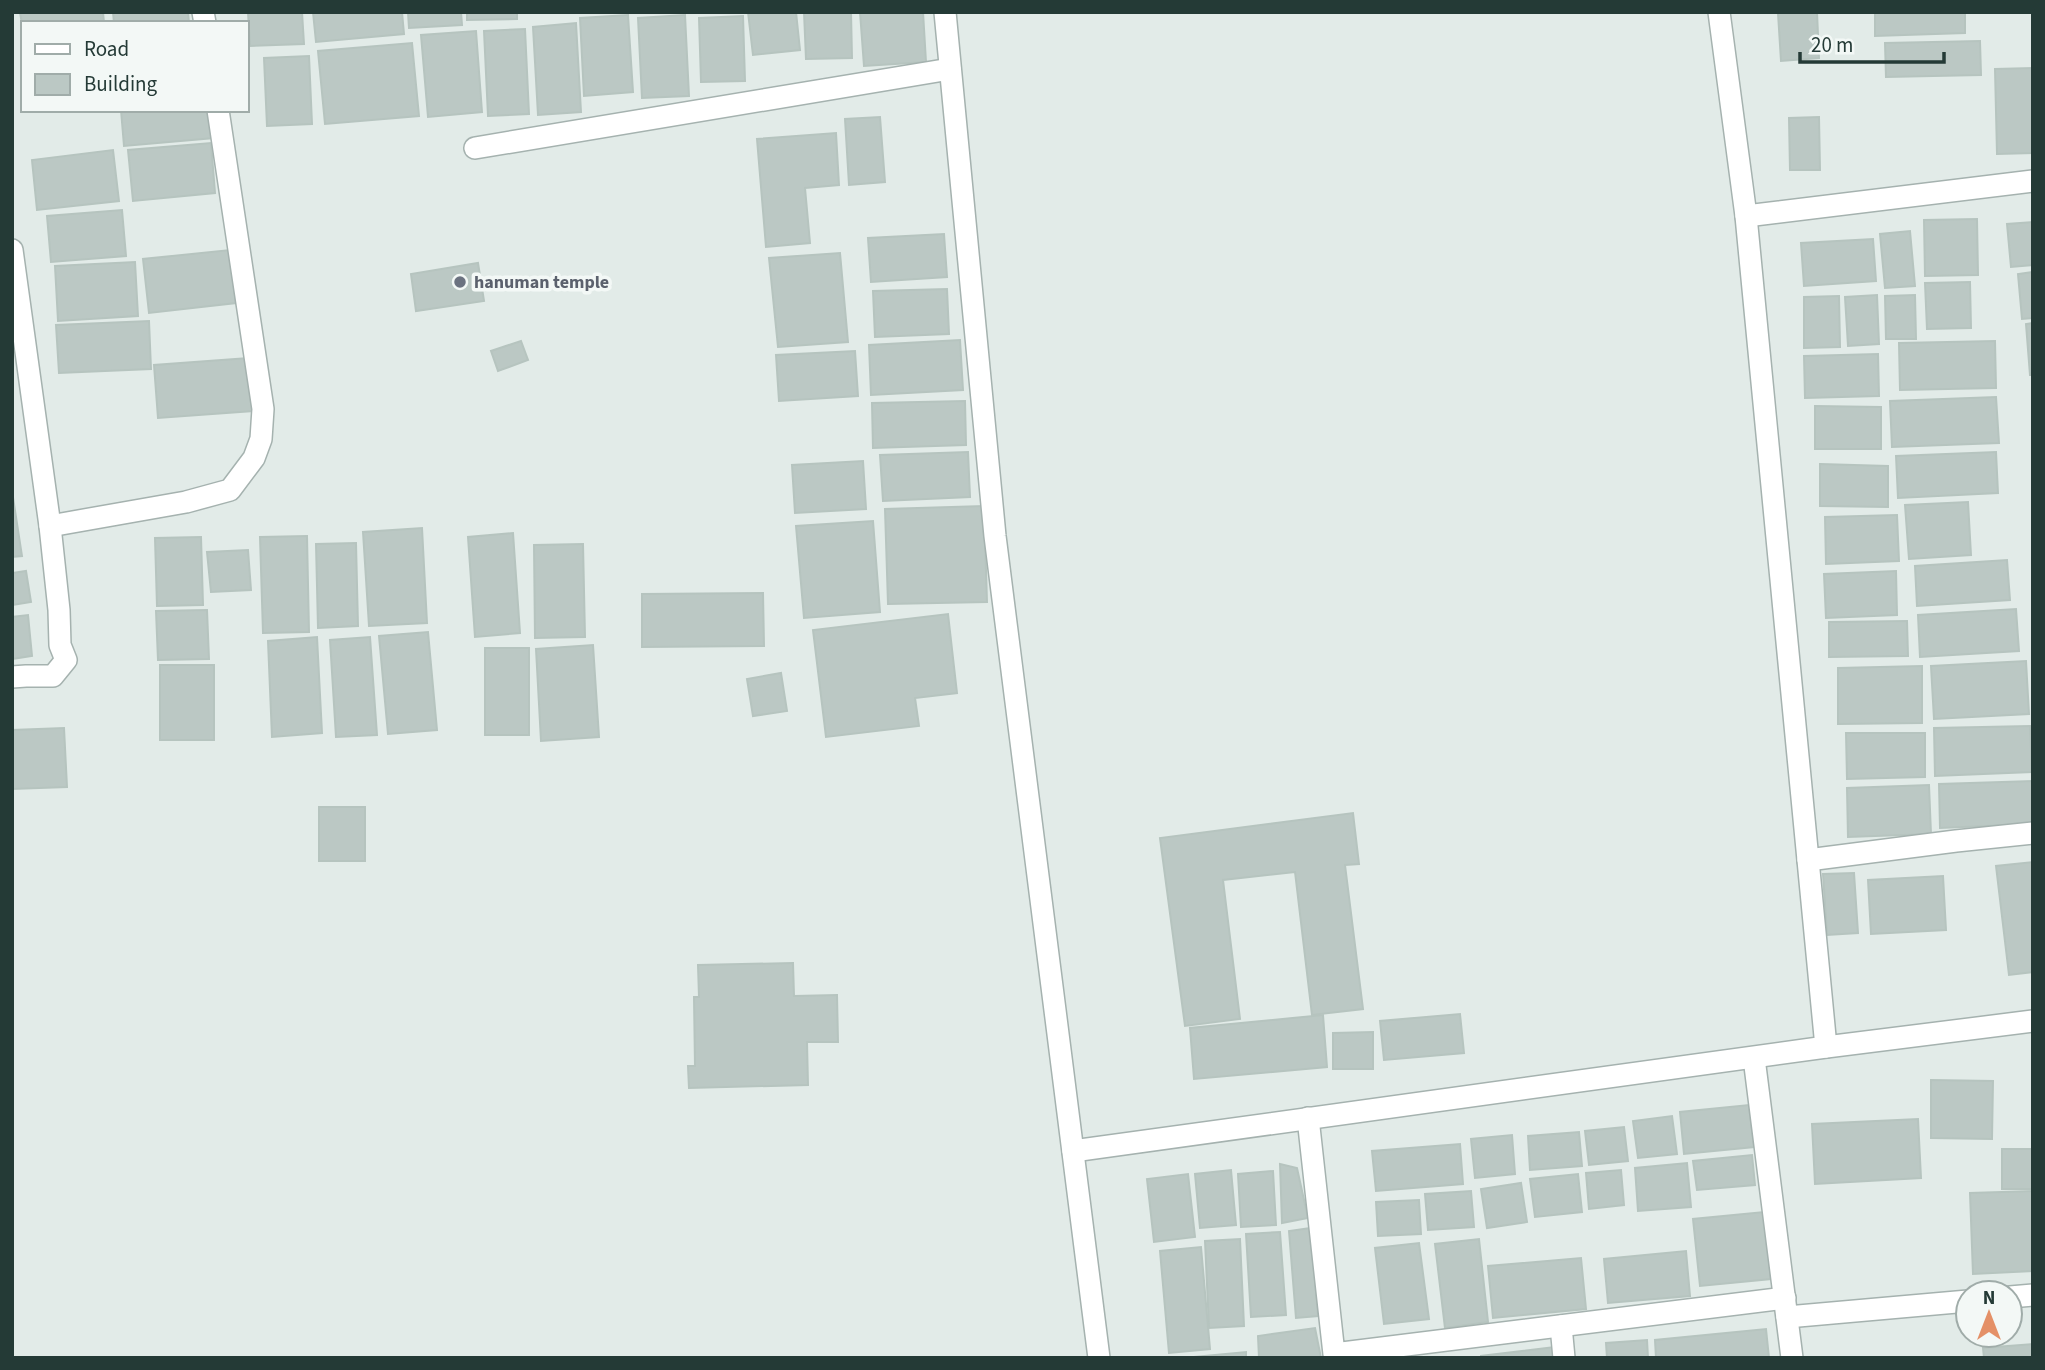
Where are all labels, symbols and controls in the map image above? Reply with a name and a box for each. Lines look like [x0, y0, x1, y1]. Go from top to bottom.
legend [21, 21, 248, 112]
scale bar [1800, 21, 1944, 65]
text: 20 m [1811, 30, 1853, 60]
text: Road [84, 34, 129, 64]
text: Building [84, 69, 158, 99]
place label: hanuman temple [474, 270, 609, 295]
marker: hanuman temple [452, 274, 468, 290]
north arrow [1954, 1279, 2024, 1349]
text: N [1983, 1285, 1995, 1312]

